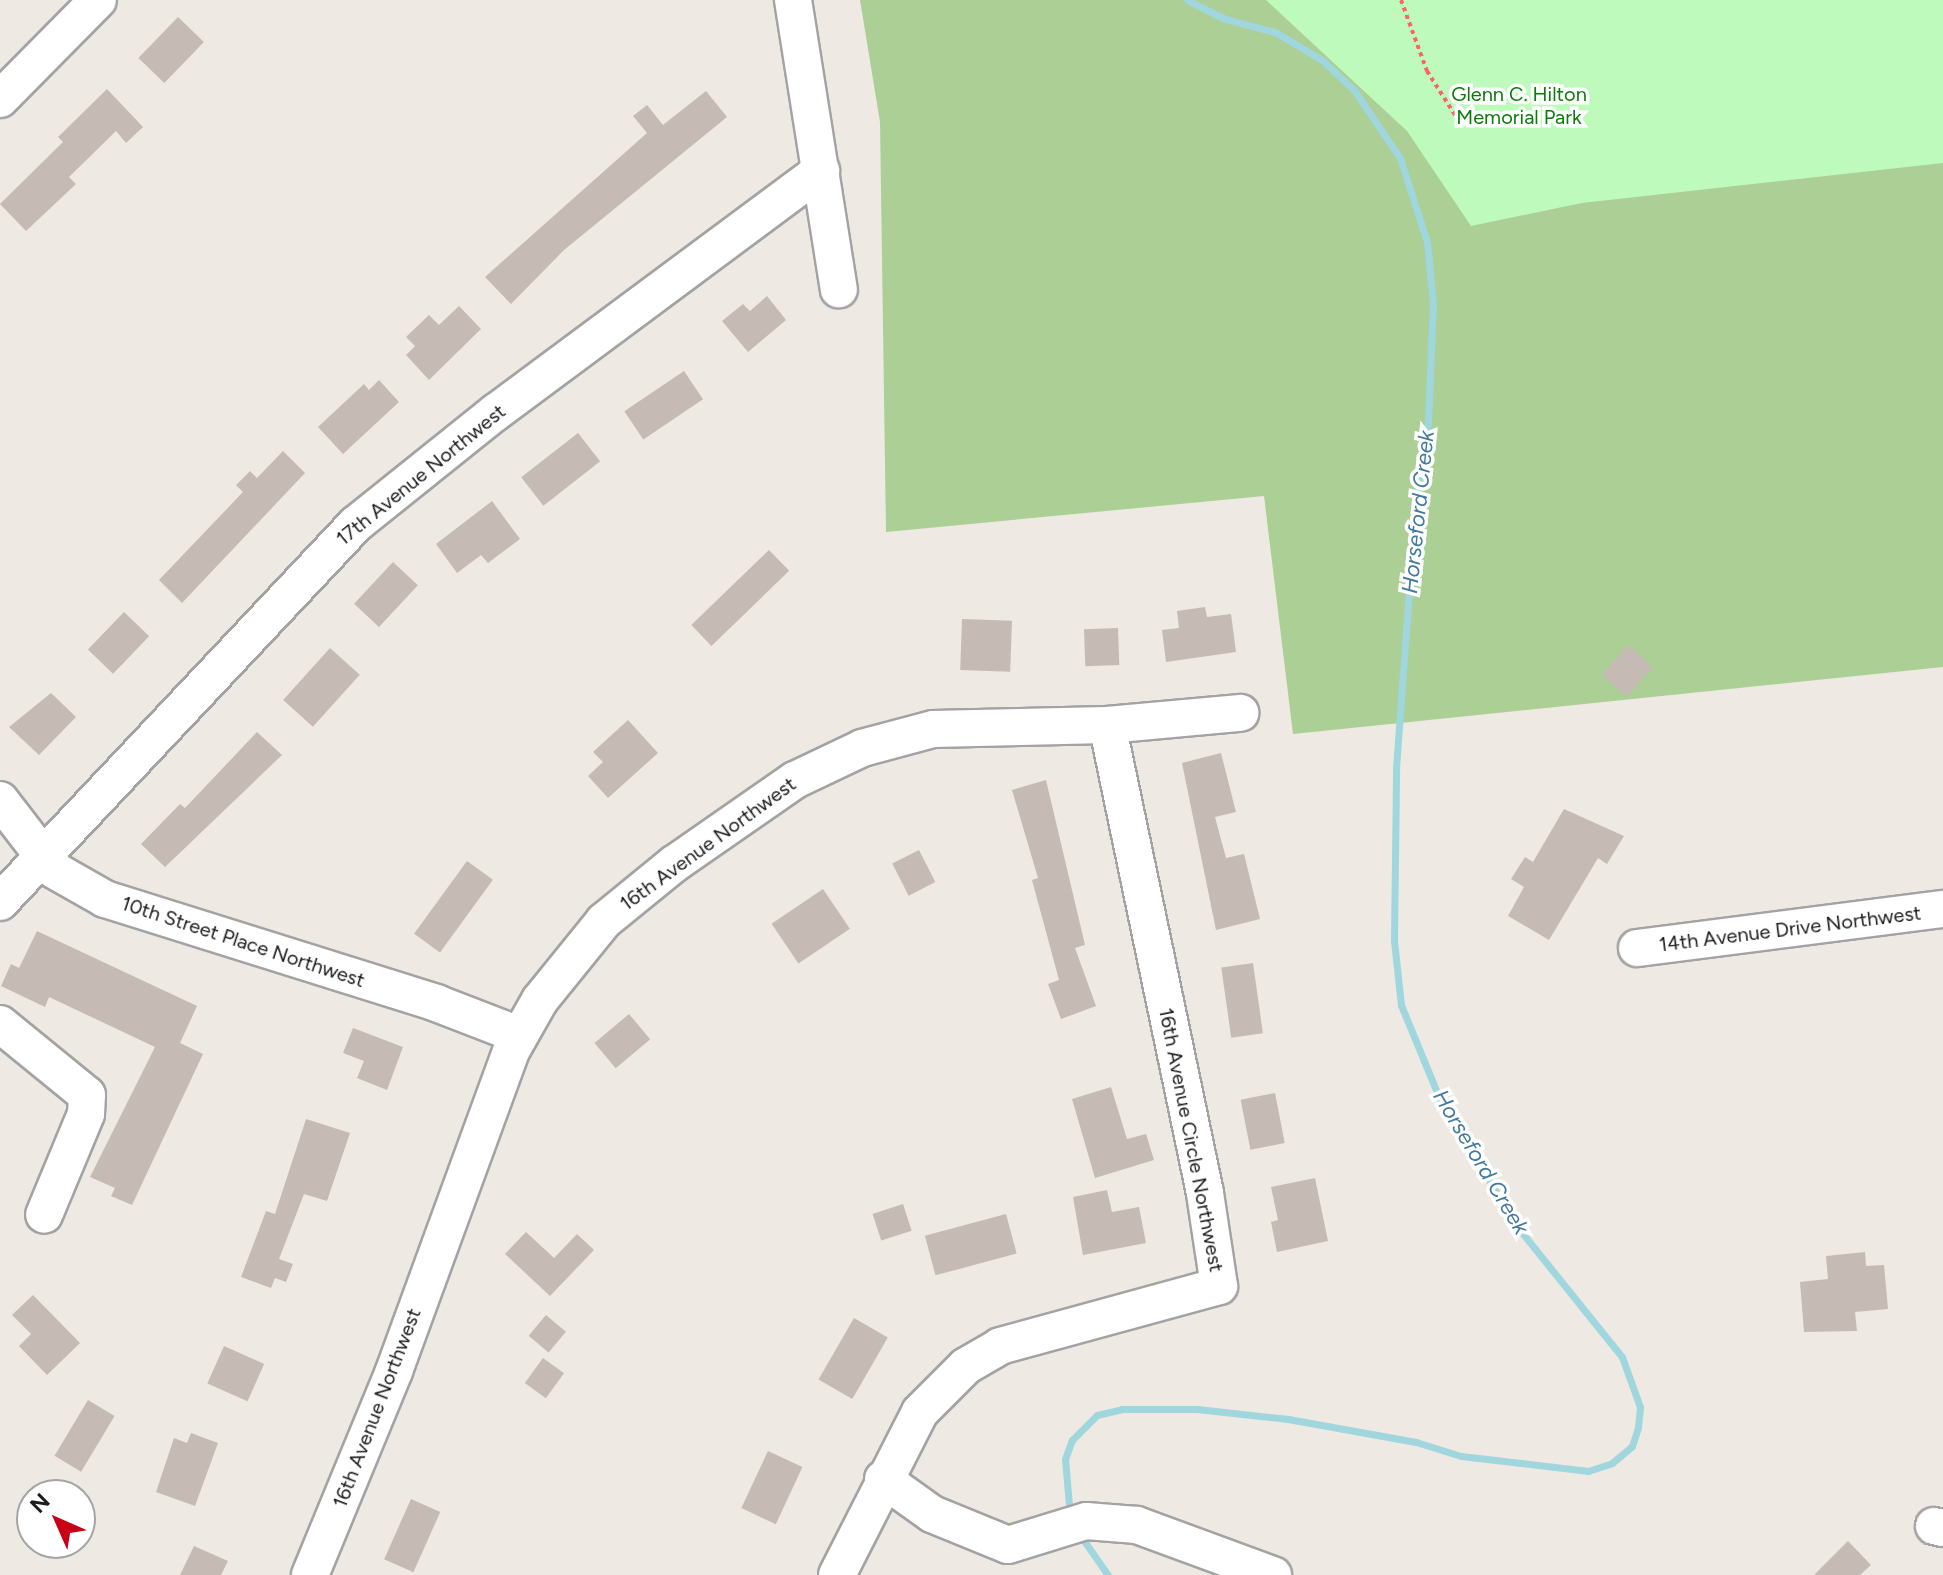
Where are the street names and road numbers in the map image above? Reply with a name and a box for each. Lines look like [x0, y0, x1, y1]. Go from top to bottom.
street label: 17th Avenue Northwest [332, 399, 510, 551]
street label: 16th Avenue Northwest [615, 772, 801, 916]
street label: 10th Street Place Northwest [118, 891, 368, 993]
street label: 14th Avenue Drive Northwest [1658, 901, 1922, 957]
street label: 16th Avenue Circle Northwest [1154, 1006, 1228, 1274]
street label: 16th Avenue Northwest [328, 1305, 426, 1511]

